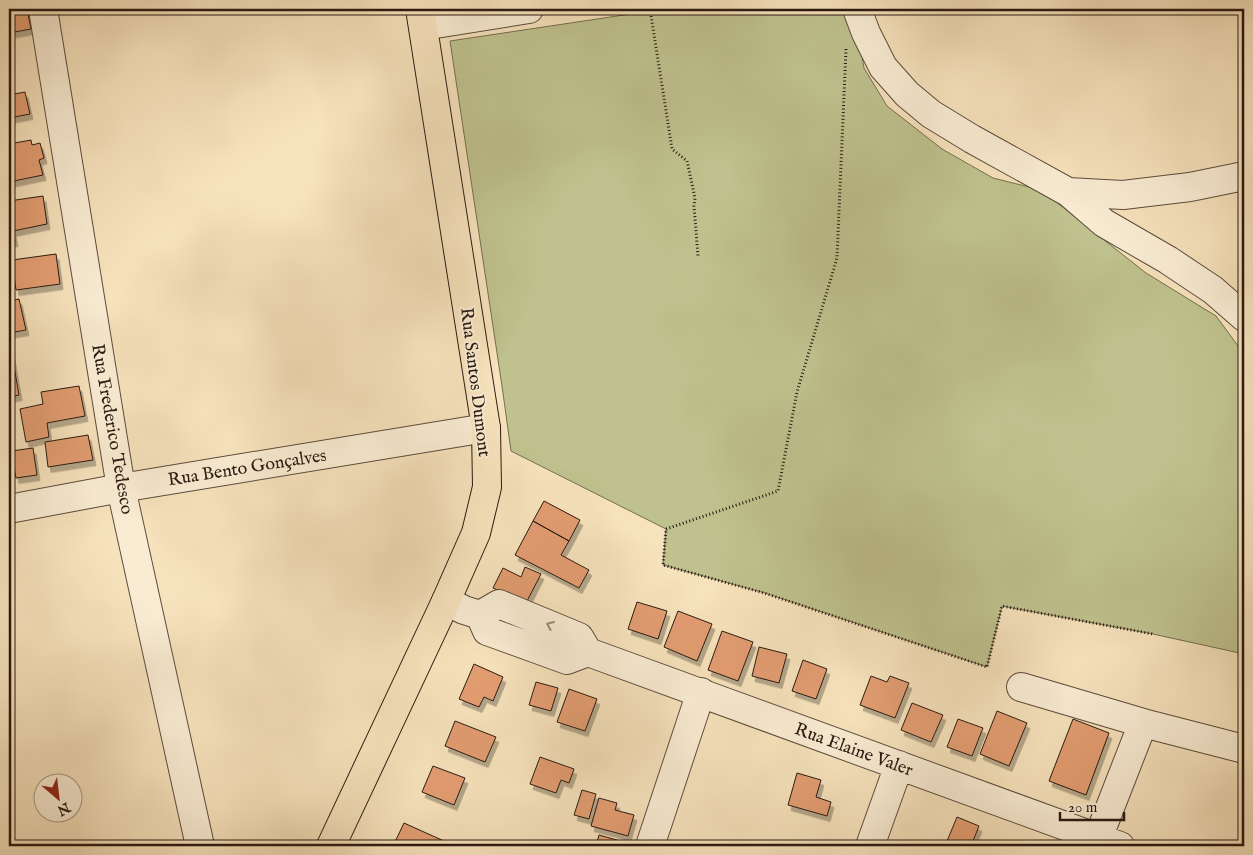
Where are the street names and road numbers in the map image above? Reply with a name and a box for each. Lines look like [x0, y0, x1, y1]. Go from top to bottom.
street label: Rua Santos Dumont [454, 306, 495, 458]
street label: Rua Frederico Tedesco [85, 342, 138, 517]
street label: Rua Bento Gonçalves [166, 445, 328, 492]
street label: Rua Elaine Valer [791, 718, 916, 783]

